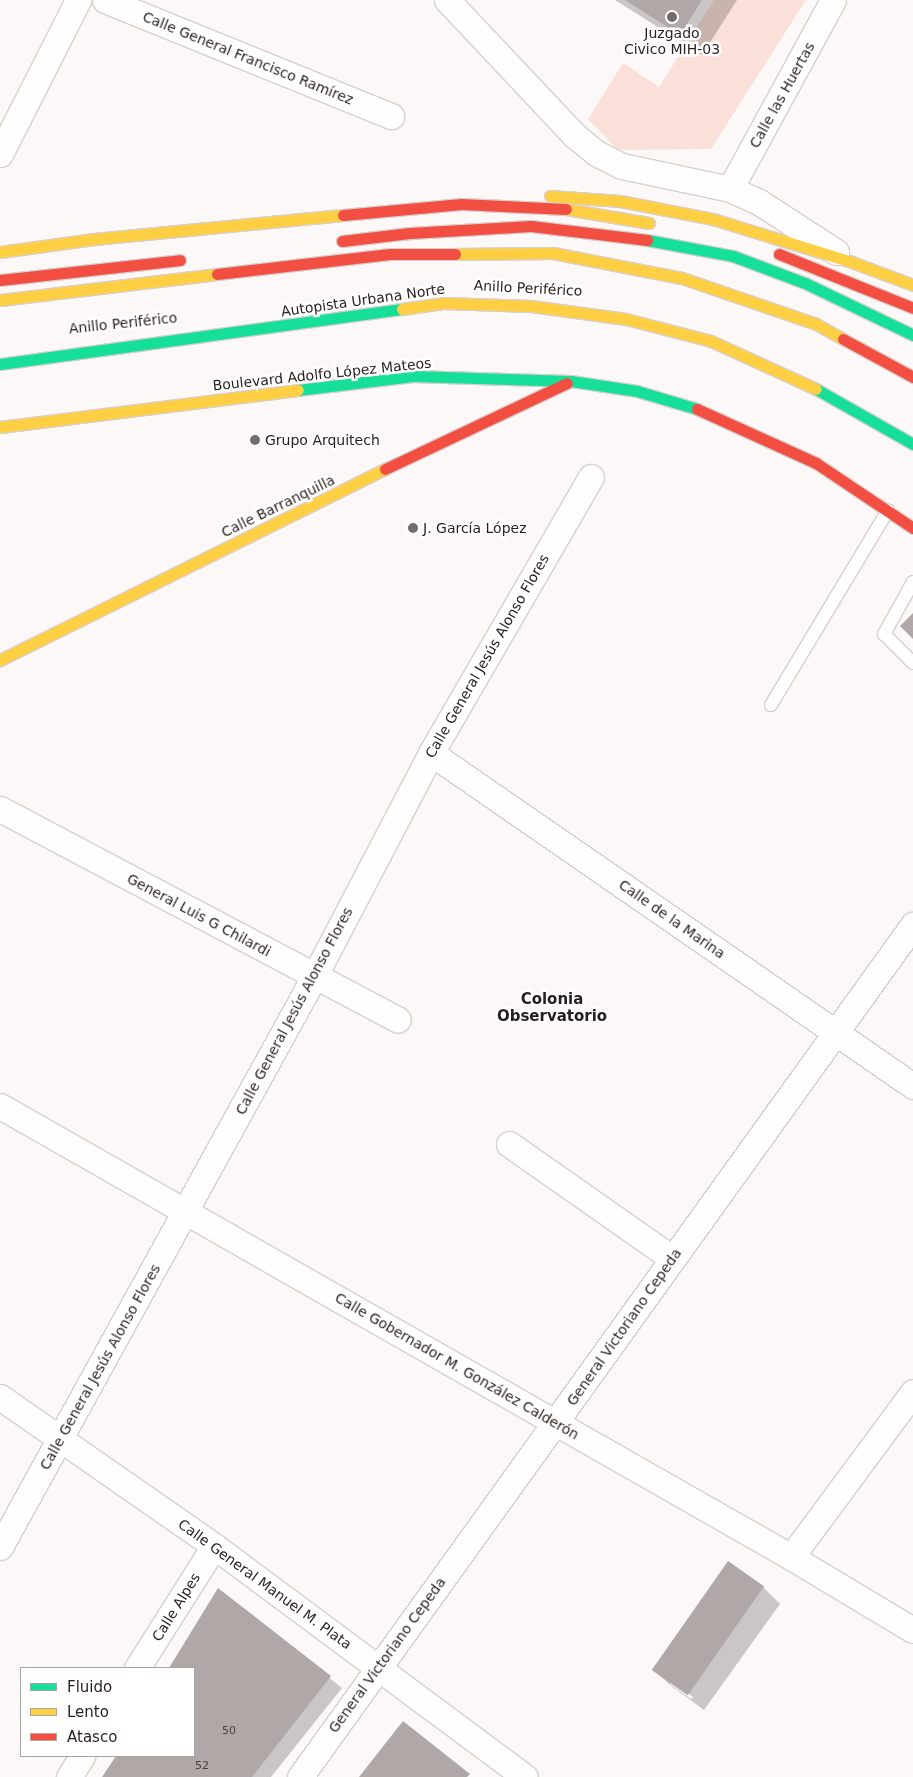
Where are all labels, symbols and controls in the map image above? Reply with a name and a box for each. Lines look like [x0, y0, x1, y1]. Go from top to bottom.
street label: Calle General Francisco Ramírez [140, 8, 356, 108]
marker: Juzgado Civico MIH-03 [666, 11, 678, 23]
place label: Juzgado Civico MIH-03 [624, 25, 720, 58]
street label: Calle las Huertas [746, 39, 818, 151]
street label: Anillo Periférico [473, 277, 583, 299]
street label: Autopista Urbana Norte [280, 280, 446, 320]
street label: Anillo Periférico [68, 309, 178, 337]
street label: Boulevard Adolfo López Mateos [212, 354, 432, 394]
place label: Grupo Arquitech [265, 432, 380, 448]
marker: Grupo Arquitech [249, 434, 261, 446]
street label: Calle Barranquilla [219, 471, 337, 541]
place label: J. García López [423, 520, 526, 536]
marker: J. García López [407, 522, 419, 534]
street label: Calle General Jesús Alonso Flores [422, 551, 552, 761]
street label: General Luis G Chilardi [124, 870, 274, 960]
street label: Calle de la Marina [616, 876, 728, 962]
street label: Calle General Jesús Alonso Flores [232, 904, 356, 1118]
district label: Colonia Observatorio [497, 990, 607, 1025]
street label: General Victoriano Cepeda [563, 1245, 685, 1409]
street label: Calle General Jesús Alonso Flores [36, 1261, 164, 1473]
street label: Calle Gobernador M. González Calderón [332, 1289, 582, 1443]
street label: Calle General Manuel M. Plata [175, 1515, 355, 1653]
street label: Calle Alpes [148, 1570, 204, 1644]
street label: General Victoriano Cepeda [325, 1574, 449, 1736]
legend [20, 1667, 195, 1757]
text: Fluido [67, 1678, 112, 1696]
text: Lento [67, 1703, 109, 1721]
house number: 50 [222, 1724, 236, 1738]
text: Atasco [67, 1728, 117, 1746]
house number: 52 [195, 1759, 209, 1773]

